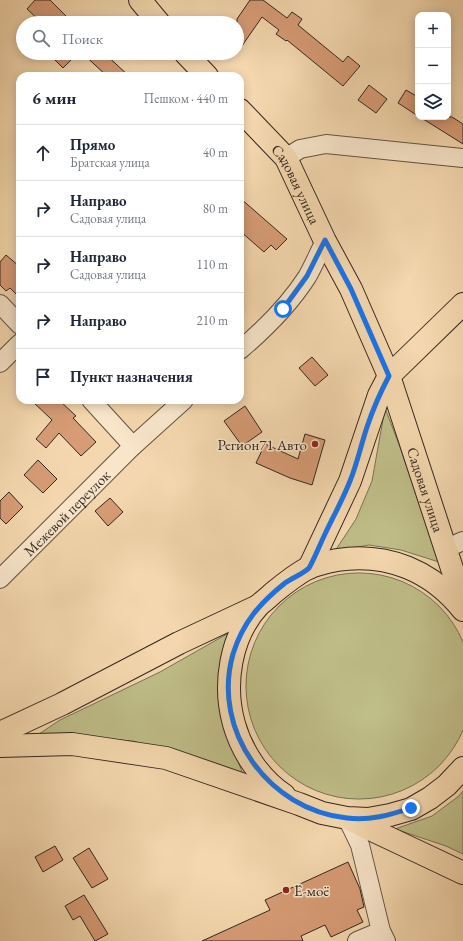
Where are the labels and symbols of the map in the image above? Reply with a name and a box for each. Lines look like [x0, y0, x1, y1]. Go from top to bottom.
street label: Садовая улица [268, 139, 325, 227]
route start [274, 300, 292, 318]
place label: Регион71 Авто [217, 435, 307, 454]
marker: Регион71 Авто [310, 439, 320, 449]
street label: Садовая улица [403, 445, 449, 534]
street label: Межевой переулок [19, 465, 114, 560]
route end [402, 799, 420, 817]
place label: Ё-моё [294, 881, 329, 900]
marker: Ё-моё [281, 885, 291, 895]

